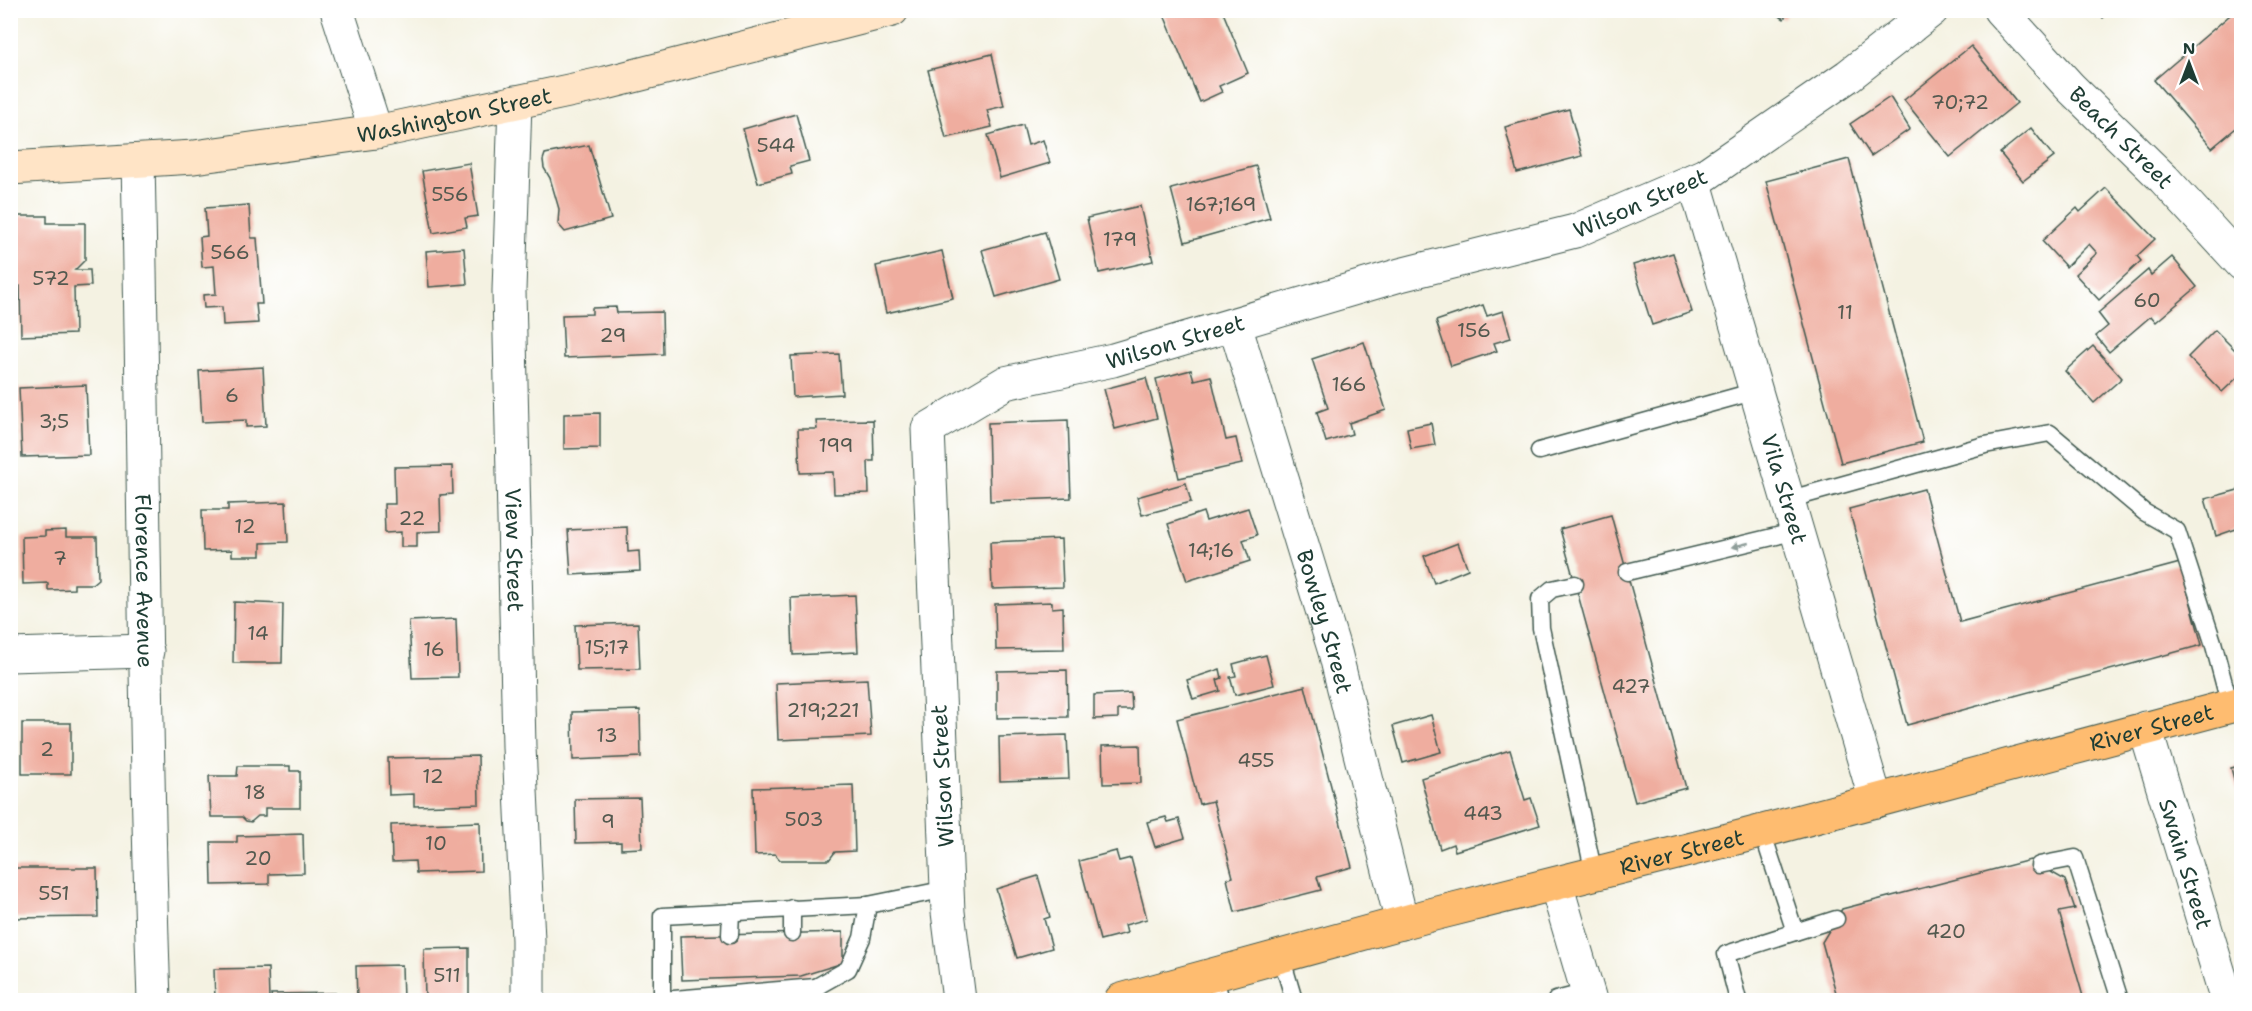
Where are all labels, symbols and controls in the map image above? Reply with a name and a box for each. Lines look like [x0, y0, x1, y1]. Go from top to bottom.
north arrow [2159, 33, 2219, 93]
text: N [2183, 38, 2195, 59]
street label: Beach Street [2063, 80, 2180, 195]
street label: Washington Street [355, 81, 554, 149]
house number: 70;72 [1931, 89, 1989, 115]
house number: 544 [756, 132, 796, 158]
street label: Wilson Street [1569, 162, 1712, 245]
house number: 556 [431, 181, 469, 207]
house number: 167;169 [1185, 191, 1257, 217]
house number: 179 [1103, 226, 1137, 252]
house number: 566 [210, 239, 250, 265]
house number: 572 [32, 265, 70, 291]
house number: 60 [2133, 287, 2161, 313]
house number: 11 [1837, 299, 1853, 325]
street label: Wilson Street [1102, 308, 1248, 376]
house number: 156 [1457, 317, 1491, 343]
house number: 29 [600, 322, 626, 348]
house number: 166 [1331, 371, 1367, 397]
house number: 6 [225, 382, 239, 408]
house number: 3;5 [39, 408, 69, 434]
street label: Vila Street [1754, 431, 1814, 548]
house number: 199 [819, 432, 853, 458]
street label: View Street [498, 487, 530, 612]
street label: Florence Avenue [128, 494, 160, 668]
house number: 22 [399, 505, 426, 531]
house number: 12 [234, 513, 256, 539]
house number: 14;16 [1188, 537, 1234, 563]
one-way arrow [1731, 540, 1749, 550]
house number: 7 [53, 545, 67, 571]
street label: Bowley Street [1290, 546, 1359, 697]
house number: 14 [247, 620, 269, 646]
house number: 15;17 [584, 634, 630, 660]
house number: 16 [423, 636, 445, 662]
house number: 427 [1611, 673, 1651, 699]
house number: 219;221 [786, 697, 860, 723]
street label: River Street [2086, 697, 2217, 758]
street label: Wilson Street [924, 704, 961, 848]
house number: 13 [596, 722, 618, 748]
house number: 2 [40, 736, 54, 762]
house number: 455 [1237, 747, 1275, 773]
house number: 12 [422, 763, 444, 789]
house number: 18 [244, 779, 266, 805]
street label: Swain Street [2152, 795, 2219, 933]
house number: 443 [1463, 800, 1503, 826]
house number: 503 [784, 806, 824, 832]
house number: 9 [601, 808, 615, 834]
street label: River Street [1617, 823, 1747, 882]
house number: 10 [425, 830, 447, 856]
house number: 20 [244, 845, 272, 871]
house number: 551 [38, 880, 70, 906]
house number: 420 [1926, 918, 1966, 944]
house number: 511 [433, 962, 461, 988]

